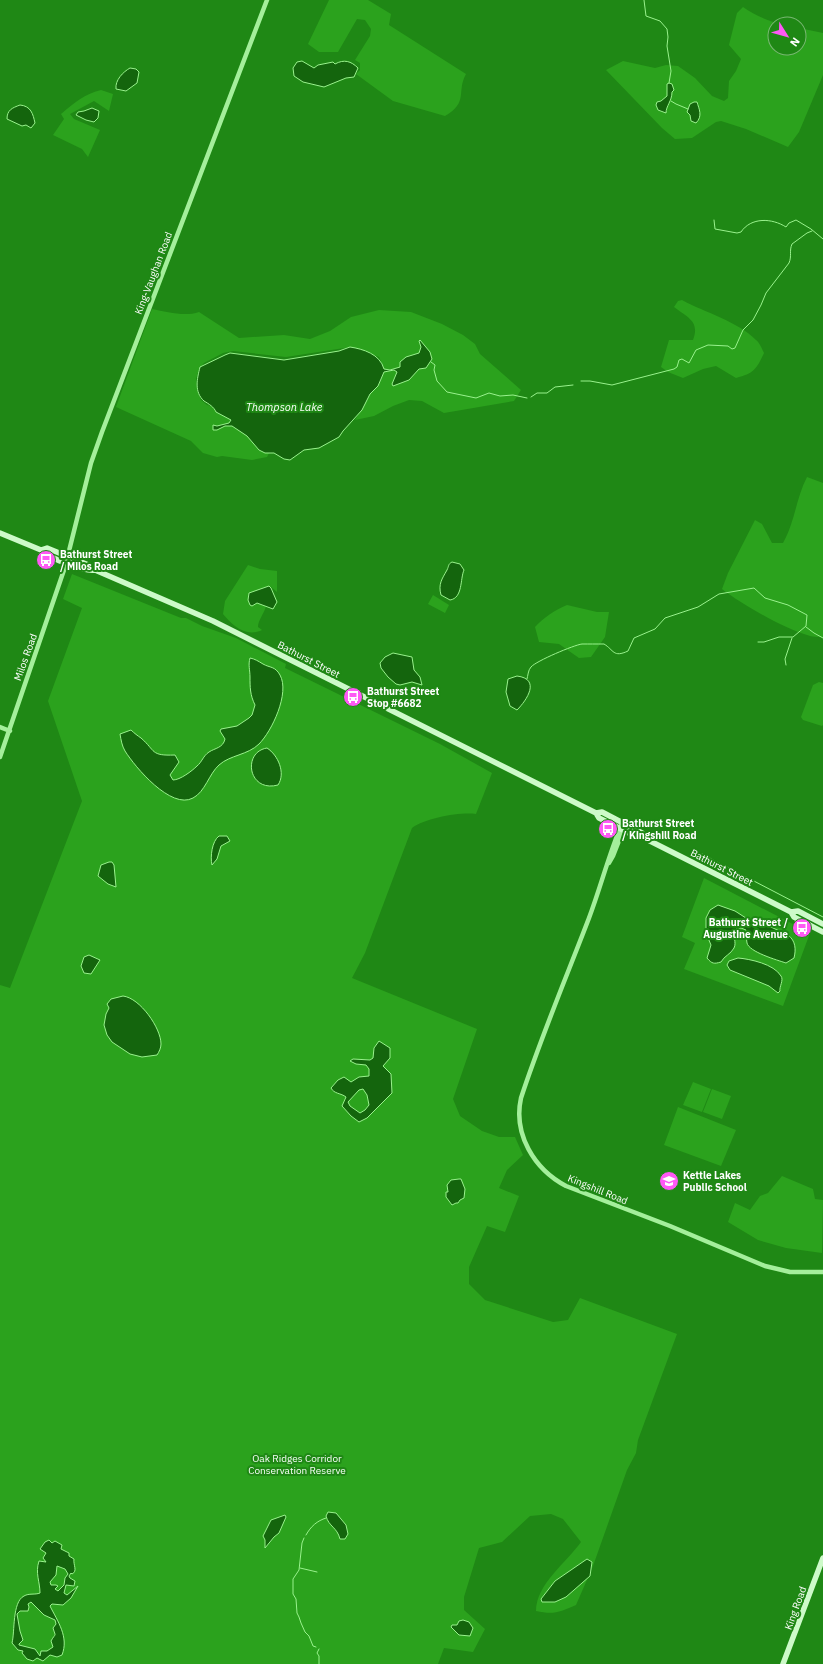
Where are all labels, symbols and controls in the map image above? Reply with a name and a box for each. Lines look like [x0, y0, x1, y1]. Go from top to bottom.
north arrow [767, 16, 807, 56]
text: N [787, 35, 803, 49]
street label: King-Vaughan Road [132, 230, 175, 316]
water label: Thompson Lake [246, 400, 323, 414]
place label: Bathurst Street / Milos Road [60, 548, 132, 573]
bus stop icon: Bathurst Street / Milos Road [35, 549, 57, 571]
street label: Milos Road [11, 632, 40, 682]
street label: Bathurst Street [275, 638, 343, 681]
place label: Bathurst Street Stop #6682 [367, 685, 439, 710]
bus stop icon: Bathurst Street Stop #6682 [342, 686, 364, 708]
place label: Bathurst Street / Kingshill Road [622, 817, 696, 842]
bus stop icon: Bathurst Street / Kingshill Road [597, 818, 619, 840]
street label: Bathurst Street [688, 846, 756, 889]
place label: Bathurst Street / Augustine Avenue [703, 916, 788, 941]
bus stop icon: Bathurst Street / Augustine Avenue [791, 917, 813, 939]
place label: Kettle Lakes Public School [683, 1169, 747, 1194]
school or university icon: Kettle Lakes Public School [658, 1170, 680, 1192]
street label: Kingshill Road [566, 1172, 630, 1207]
park label: Oak Ridges Corridor Conservation Reserve [248, 1452, 346, 1477]
street label: King Road [782, 1585, 809, 1632]

